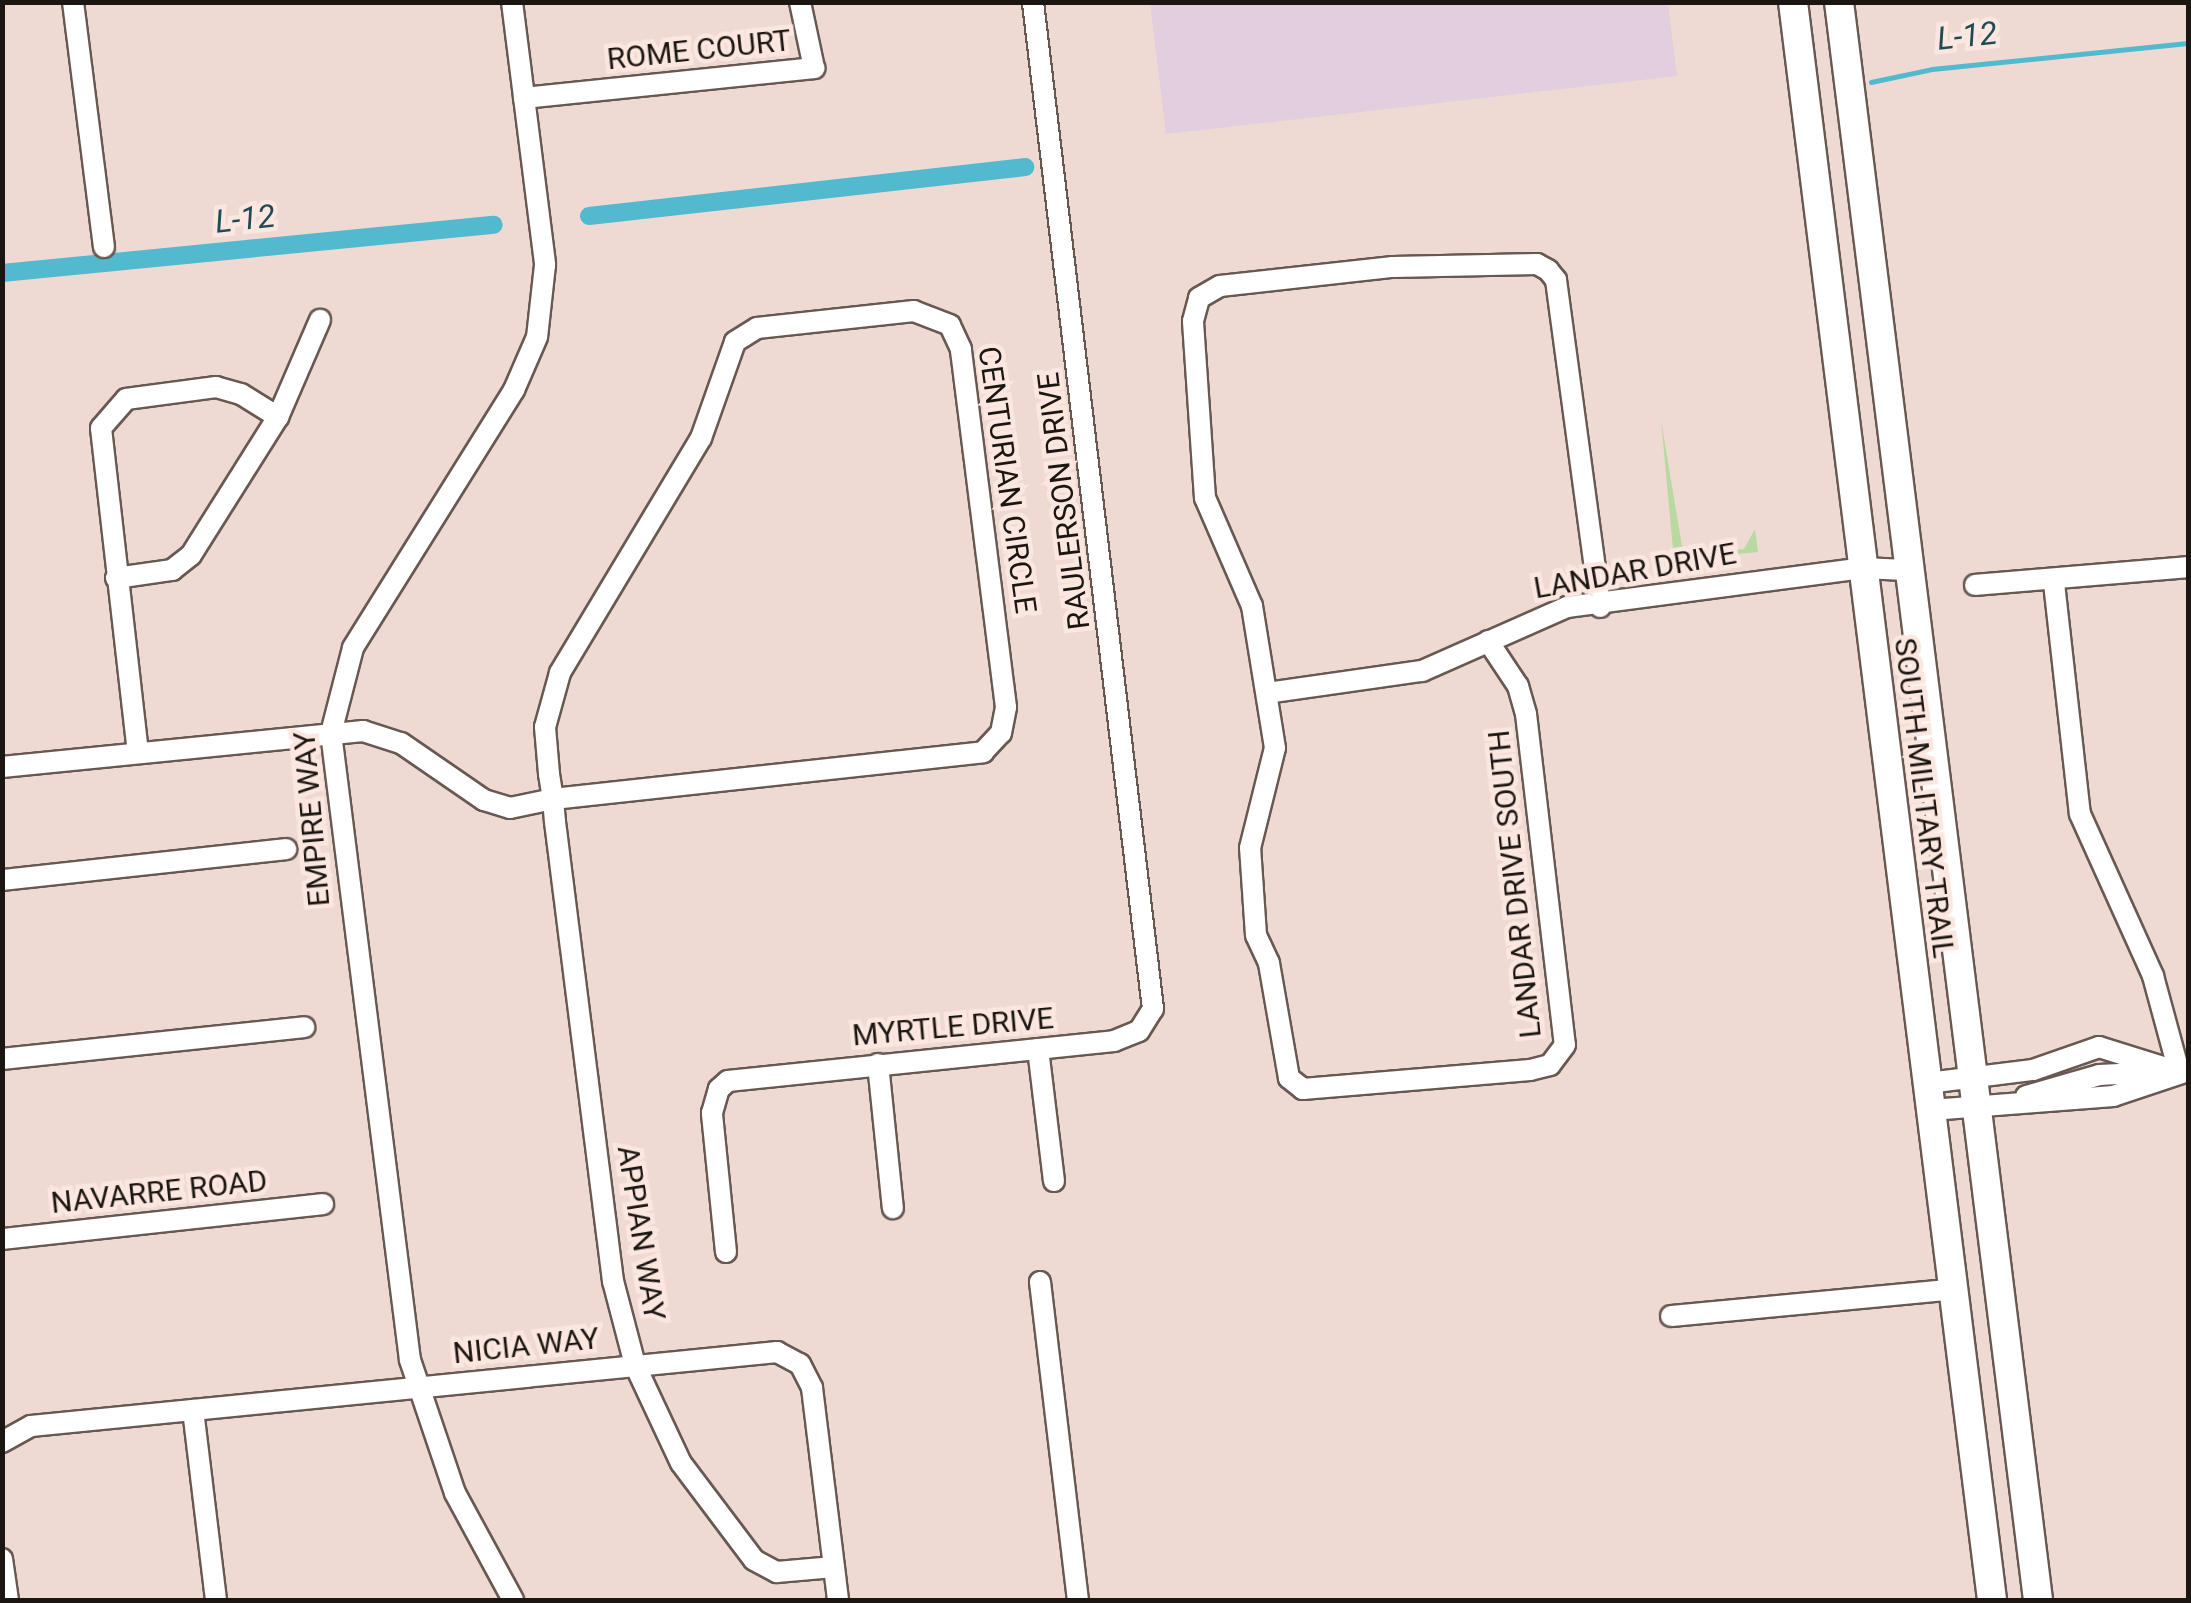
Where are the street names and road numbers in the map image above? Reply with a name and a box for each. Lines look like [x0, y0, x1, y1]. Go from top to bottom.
street label: ROME COURT [605, 22, 793, 78]
street label: CENTURIAN CIRCLE [970, 344, 1044, 616]
street label: RAULERSON DRIVE [1030, 370, 1098, 632]
street label: LANDAR DRIVE [1531, 535, 1739, 607]
street label: SOUTH MILITARY TRAIL [1886, 636, 1962, 960]
street label: LANDAR DRIVE SOUTH [1481, 728, 1549, 1040]
street label: EMPIRE WAY [286, 730, 338, 908]
street label: MYRTLE DRIVE [851, 1000, 1055, 1054]
street label: APPIAN WAY [609, 1143, 673, 1323]
street label: NAVARRE ROAD [49, 1163, 269, 1221]
street label: NICIA WAY [451, 1320, 601, 1372]

